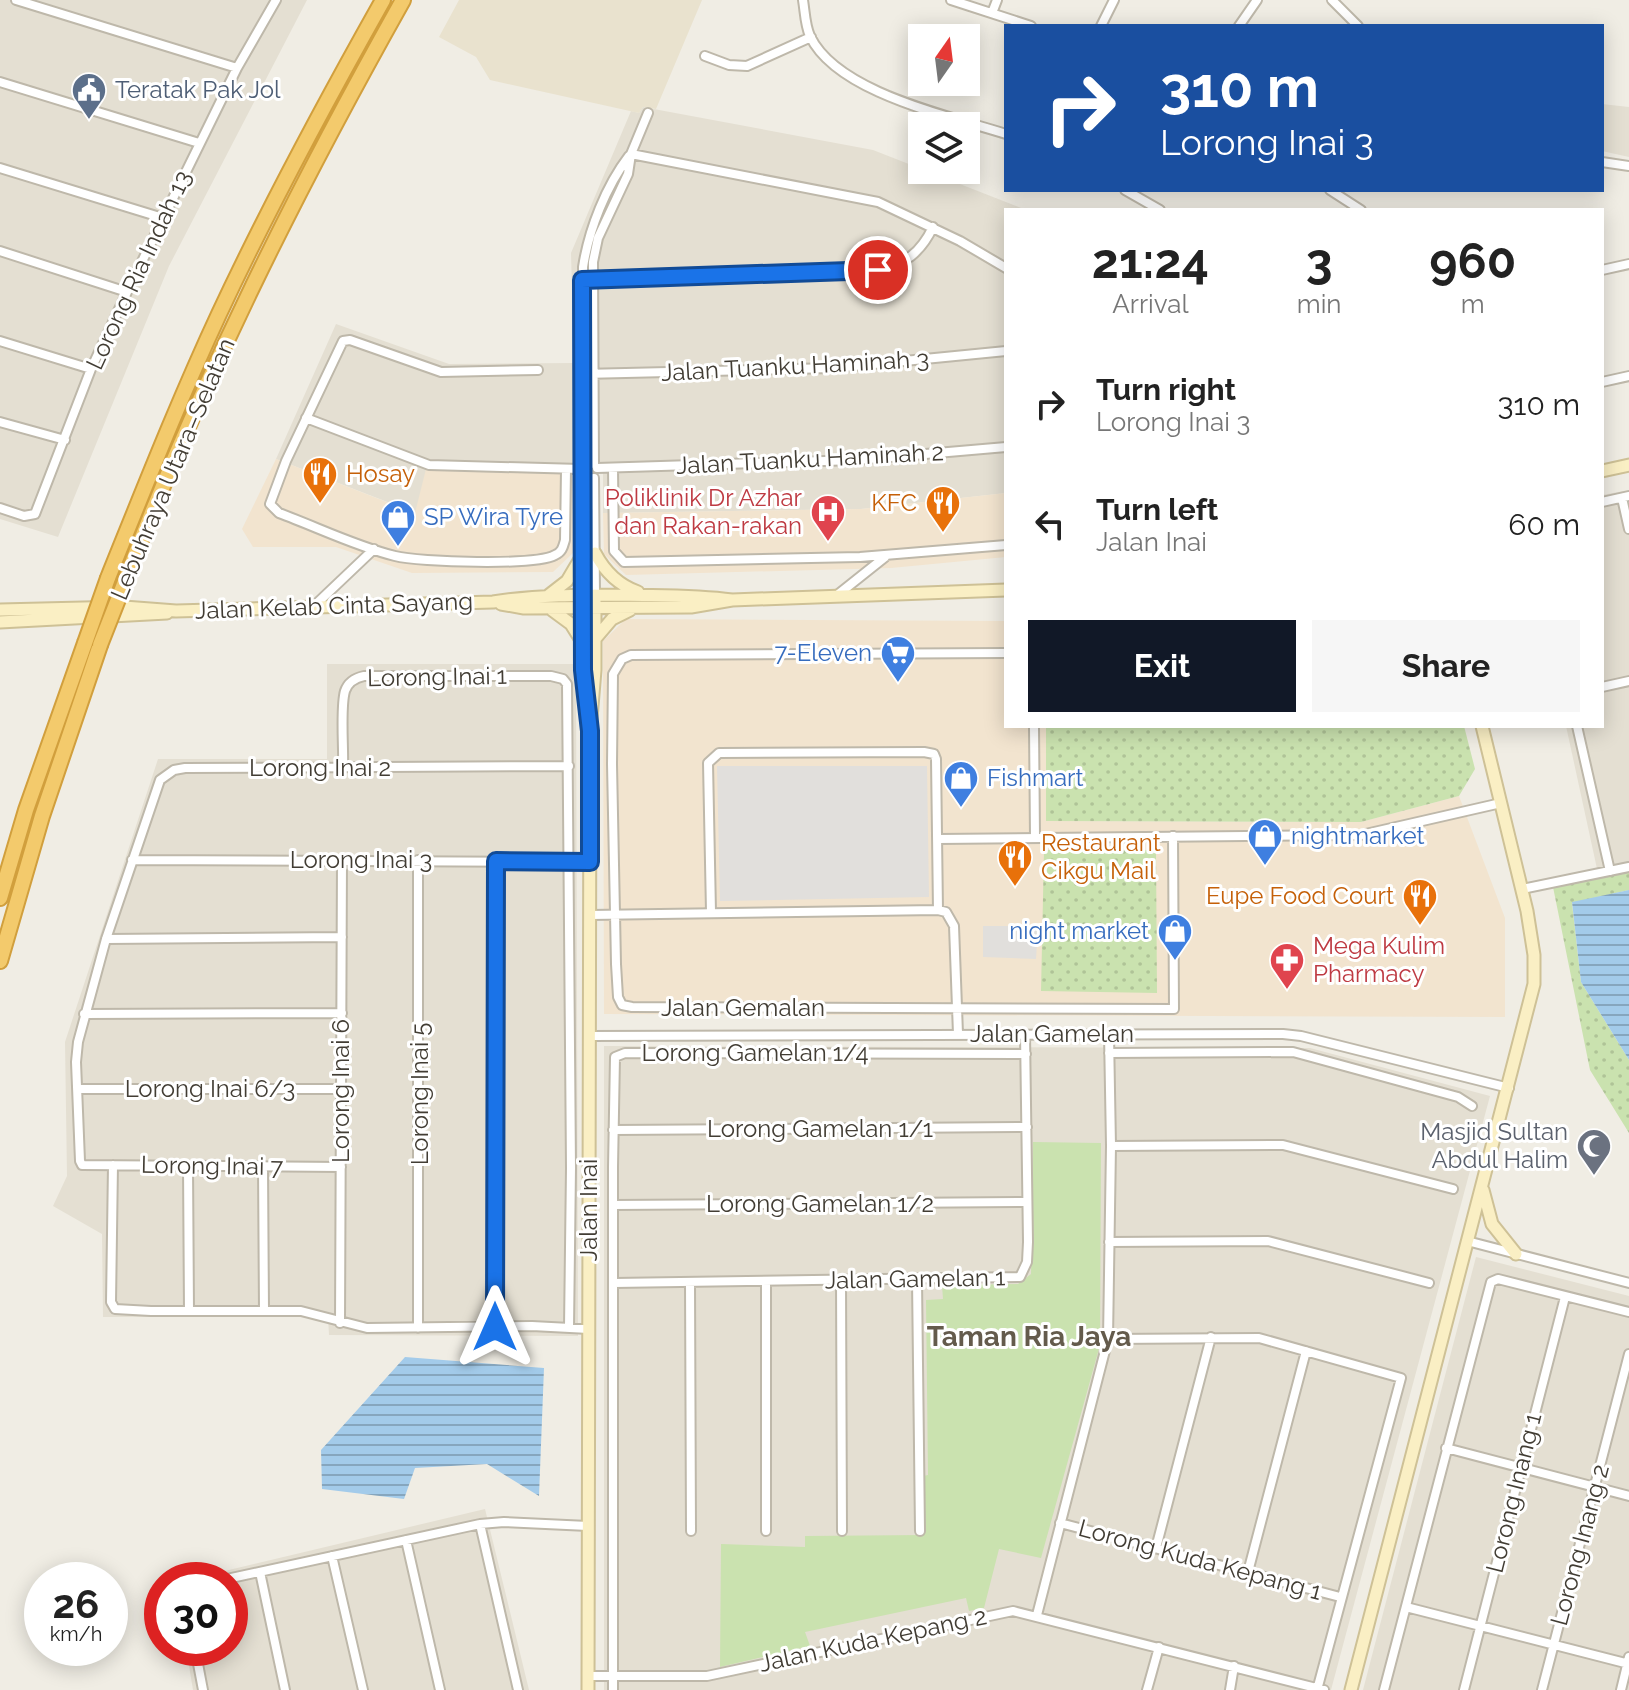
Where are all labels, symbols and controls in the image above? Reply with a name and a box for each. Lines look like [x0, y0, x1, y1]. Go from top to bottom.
north arrow [908, 24, 980, 96]
map controls [908, 24, 980, 184]
text: 310 m [1160, 54, 1319, 120]
icon: right [1028, 56, 1132, 160]
public building icon: Teratak Pak Jol [70, 71, 108, 121]
place label: Teratak Pak Jol [115, 75, 281, 104]
button: layers [908, 112, 980, 184]
text: Lorong Inai 3 [1160, 121, 1374, 163]
street label: Lorong Ria Indah 13 [80, 166, 197, 374]
text: 21:24 [1092, 233, 1209, 289]
text: 3 [1306, 233, 1333, 289]
text: 960 [1429, 233, 1516, 289]
pin [844, 236, 912, 304]
icon: arrive [856, 248, 900, 292]
text: Arrival [1112, 289, 1189, 319]
text: min [1297, 289, 1341, 319]
text: m [1461, 289, 1485, 319]
street label: Lebuhraya Utara–Selatan [104, 334, 241, 604]
street label: Jalan Tuanku Haminah 3 [660, 344, 930, 387]
text: Turn right [1096, 372, 1236, 407]
icon: right [1028, 382, 1072, 426]
text: 310 m [1498, 387, 1580, 422]
text: Lorong Inai 3 [1096, 407, 1250, 437]
street label: Jalan Tuanku Haminah 2 [675, 437, 945, 480]
restaurant icon: Hosay [301, 455, 339, 505]
place label: Hosay [346, 459, 415, 488]
place label: Poliklinik Dr Azhar dan Rakan-rakan [605, 483, 803, 540]
restaurant icon: KFC [924, 484, 962, 534]
place label: KFC [871, 488, 917, 517]
text: Turn left [1096, 492, 1218, 527]
hospital icon: Poliklinik Dr Azhar dan Rakan-rakan [809, 493, 847, 543]
shop icon: SP Wira Tyre [379, 498, 417, 548]
place label: SP Wira Tyre [424, 502, 563, 531]
icon: left [1028, 502, 1072, 546]
text: 60 m [1508, 507, 1580, 542]
text: Jalan Inai [1096, 527, 1207, 557]
street label: Jalan Kelab Cinta Sayang [194, 586, 473, 625]
button: Exit [1028, 620, 1296, 712]
button: Share [1312, 620, 1580, 712]
supermarket icon: 7-Eleven [879, 634, 917, 684]
place label: 7-Eleven [774, 638, 872, 667]
street label: Lorong Inai 1 [367, 661, 507, 692]
street label: Lorong Inai 2 [249, 753, 391, 782]
shop icon: Fishmart [942, 759, 980, 809]
place label: Fishmart [987, 763, 1084, 792]
shop icon: nightmarket [1246, 817, 1284, 867]
place label: nightmarket [1291, 821, 1425, 850]
place label: Restaurant Cikgu Mail [1041, 828, 1161, 885]
restaurant icon: Restaurant Cikgu Mail [996, 838, 1034, 888]
street label: Lorong Inai 3 [290, 845, 432, 874]
restaurant icon: Eupe Food Court [1401, 877, 1439, 927]
place label: Eupe Food Court [1206, 881, 1394, 910]
shop icon: night market [1156, 912, 1194, 962]
place label: night market [1009, 916, 1149, 945]
place label: Mega Kulim Pharmacy [1313, 931, 1445, 988]
pharmacy icon: Mega Kulim Pharmacy [1268, 941, 1306, 991]
street label: Jalan Gemalan [661, 993, 825, 1022]
street label: Lorong Inai 6 [326, 1019, 355, 1163]
street label: Jalan Gamelan [970, 1019, 1134, 1048]
street label: Lorong Inai 5 [405, 1023, 434, 1165]
street label: Lorong Gamelan 1/4 [641, 1038, 869, 1067]
street label: Lorong Inai 6/3 [125, 1074, 295, 1103]
street label: Lorong Gamelan 1/1 [707, 1114, 933, 1143]
place label: Masjid Sultan Abdul Halim [1420, 1117, 1568, 1174]
mosque icon: Masjid Sultan Abdul Halim [1575, 1127, 1613, 1177]
street label: Lorong Inai 7 [141, 1150, 284, 1181]
street label: Jalan Inai [574, 1159, 603, 1261]
street label: Lorong Gamelan 1/2 [706, 1189, 934, 1218]
street label: Jalan Gamelan 1 [824, 1262, 1006, 1295]
position arrow [453, 1285, 537, 1369]
district label: Taman Ria Jaya [927, 1320, 1131, 1353]
street label: Lorong Inang 1 [1480, 1410, 1547, 1576]
street label: Lorong Inang 2 [1544, 1461, 1615, 1629]
street label: Lorong Kuda Kepang 1 [1075, 1513, 1325, 1606]
speed limit sign: 30 [144, 1562, 248, 1666]
text: 26 [53, 1580, 99, 1627]
street label: Jalan Kuda Kepang 2 [757, 1601, 989, 1678]
text: km/h [50, 1622, 102, 1646]

